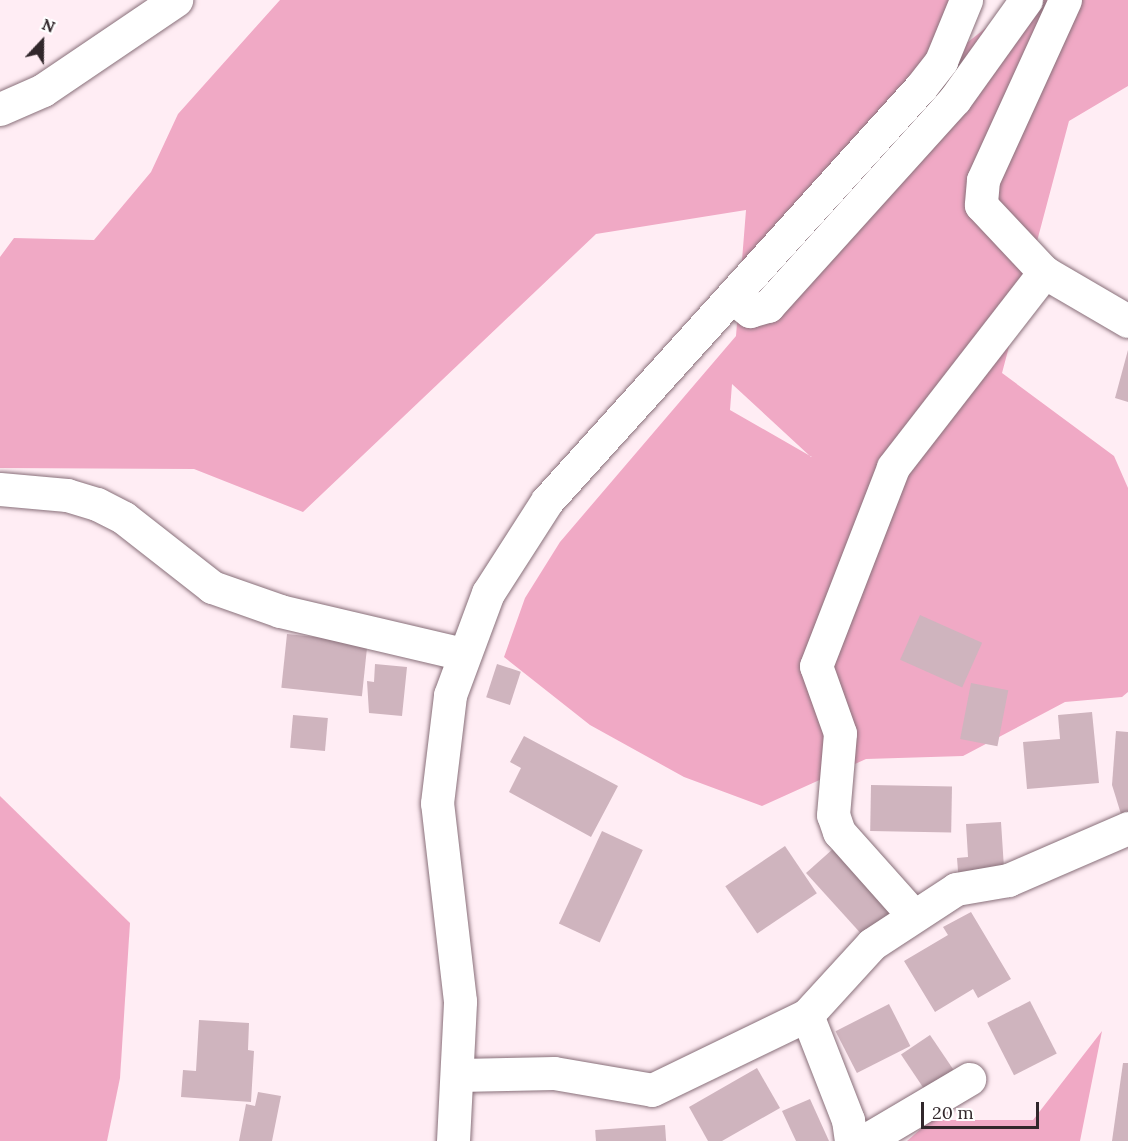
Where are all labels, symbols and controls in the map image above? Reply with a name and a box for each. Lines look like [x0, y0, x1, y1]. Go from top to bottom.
north arrow [12, 12, 72, 72]
text: N [39, 14, 58, 37]
scale bar [924, 1090, 1042, 1128]
text: 20 m [932, 1101, 974, 1124]

